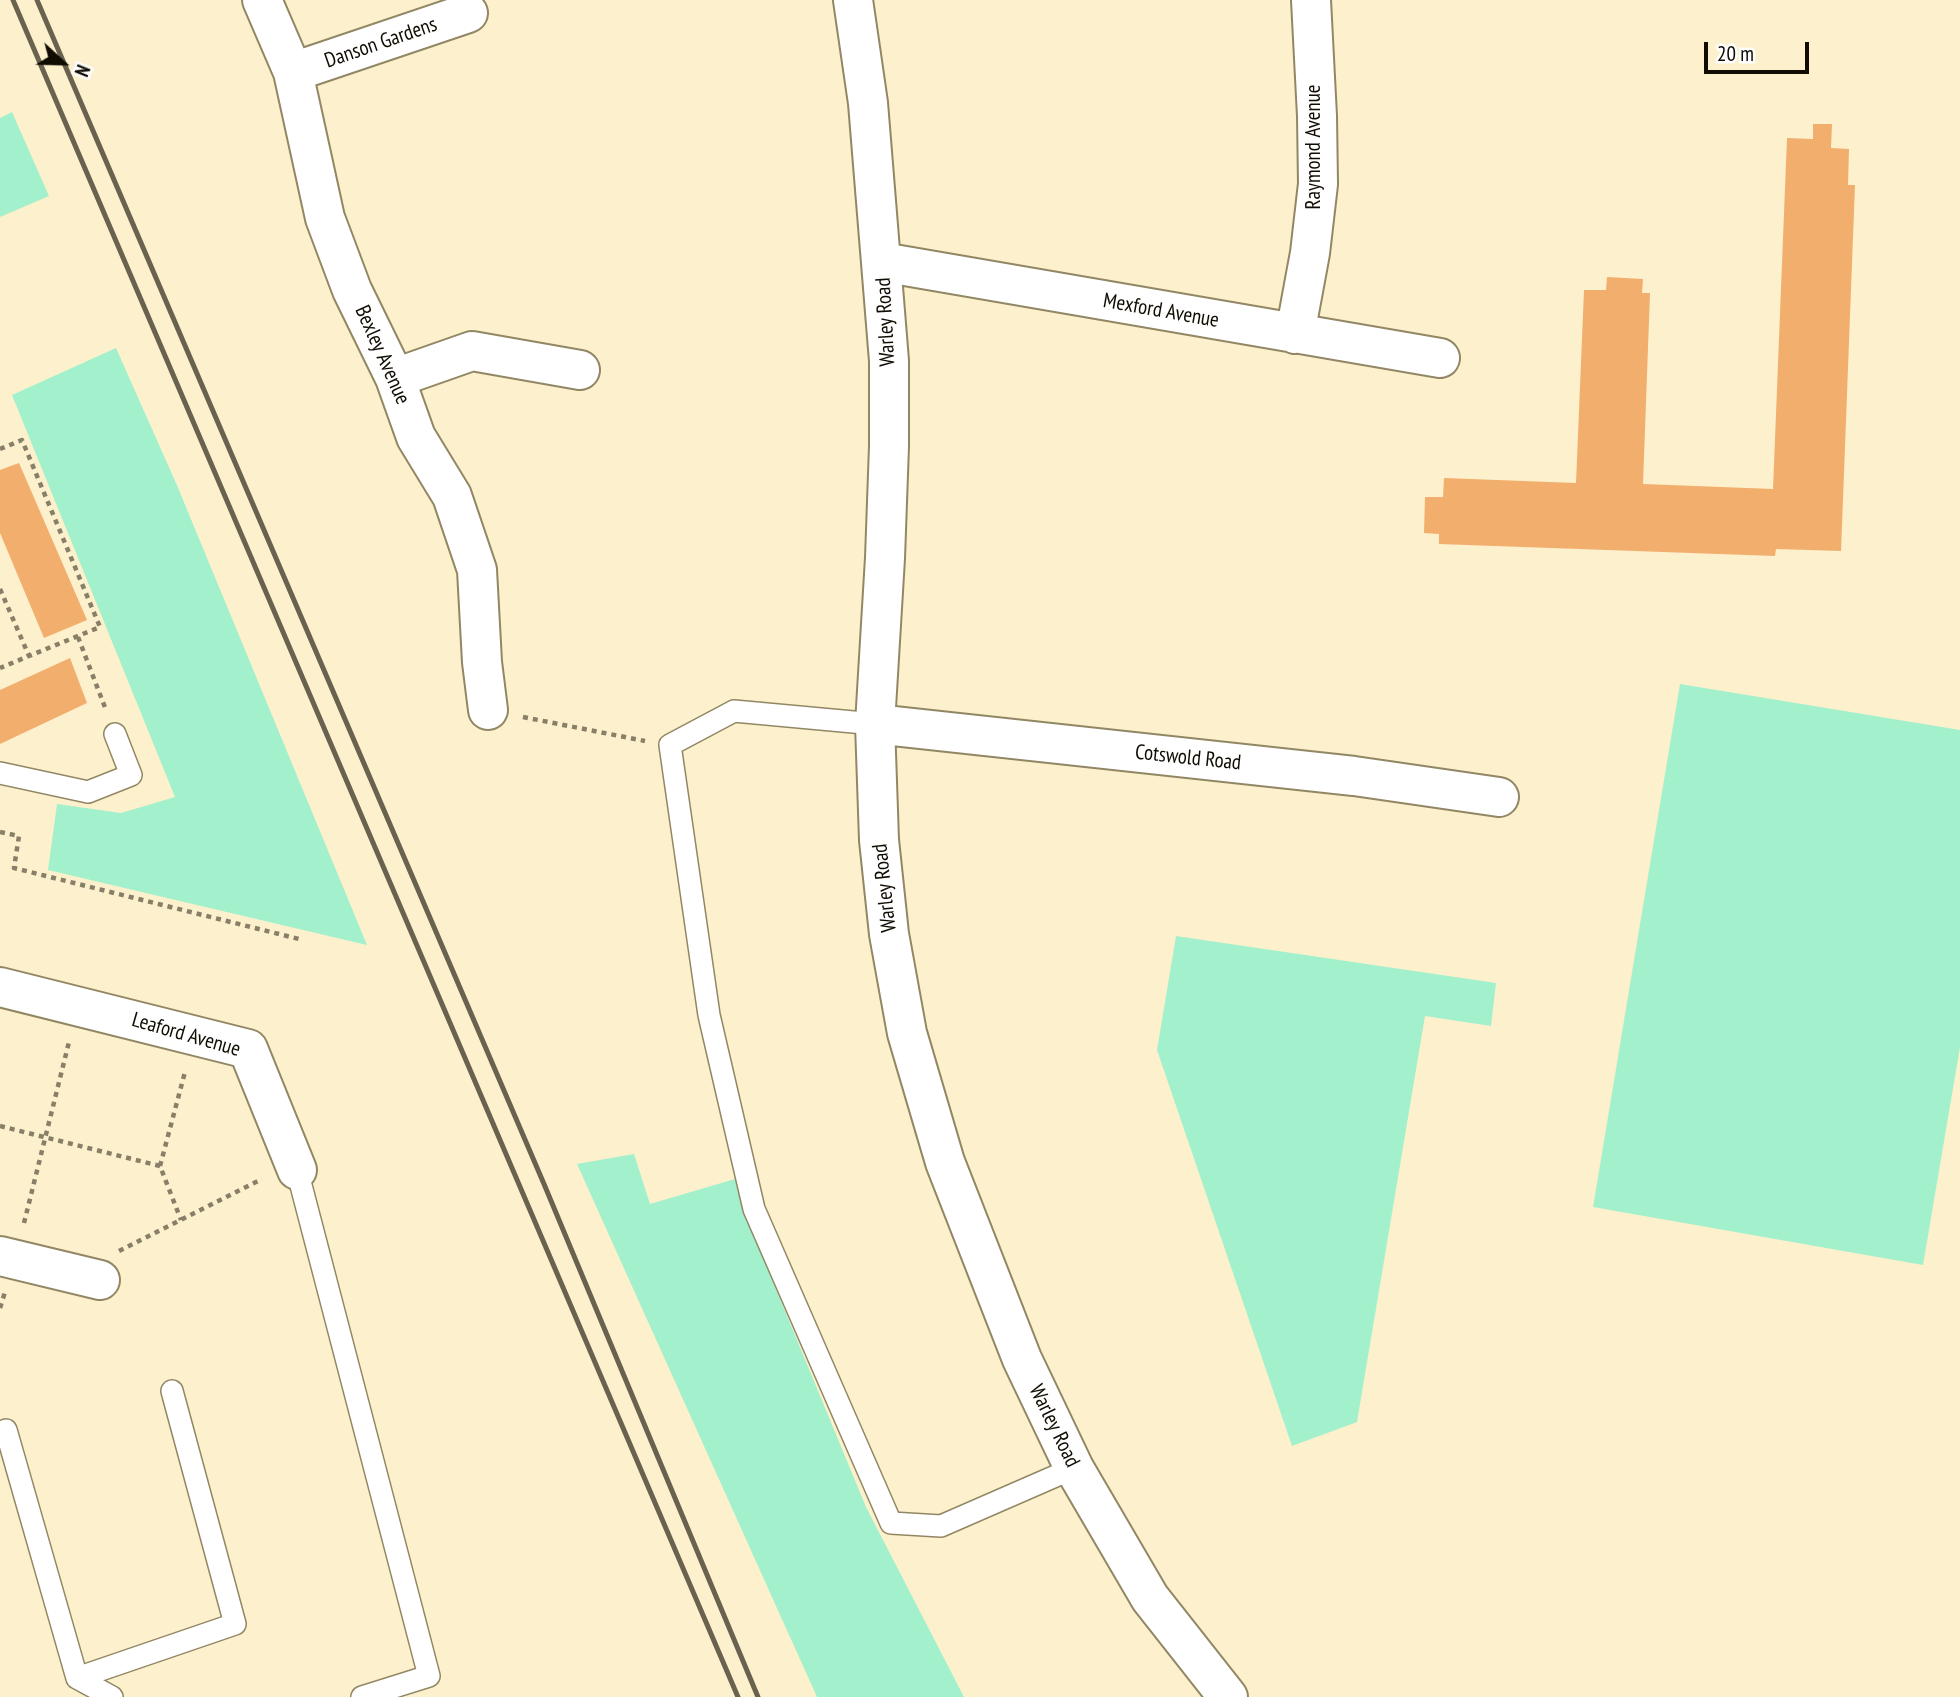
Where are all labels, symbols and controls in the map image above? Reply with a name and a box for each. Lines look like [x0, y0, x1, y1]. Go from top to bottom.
street label: Danson Gardens [322, 12, 440, 74]
north arrow [28, 28, 98, 98]
scale bar [1708, 28, 1813, 72]
text: 20 m [1717, 40, 1754, 67]
text: N [69, 62, 96, 80]
street label: Raymond Avenue [1301, 85, 1327, 209]
street label: Warley Road [871, 277, 901, 367]
street label: Mexford Avenue [1101, 288, 1221, 334]
street label: Bexley Avenue [349, 302, 415, 408]
street label: Cotswold Road [1134, 740, 1242, 776]
street label: Warley Road [868, 842, 902, 934]
street label: Leaford Avenue [129, 1008, 243, 1062]
street label: Warley Road [1023, 1381, 1085, 1471]

